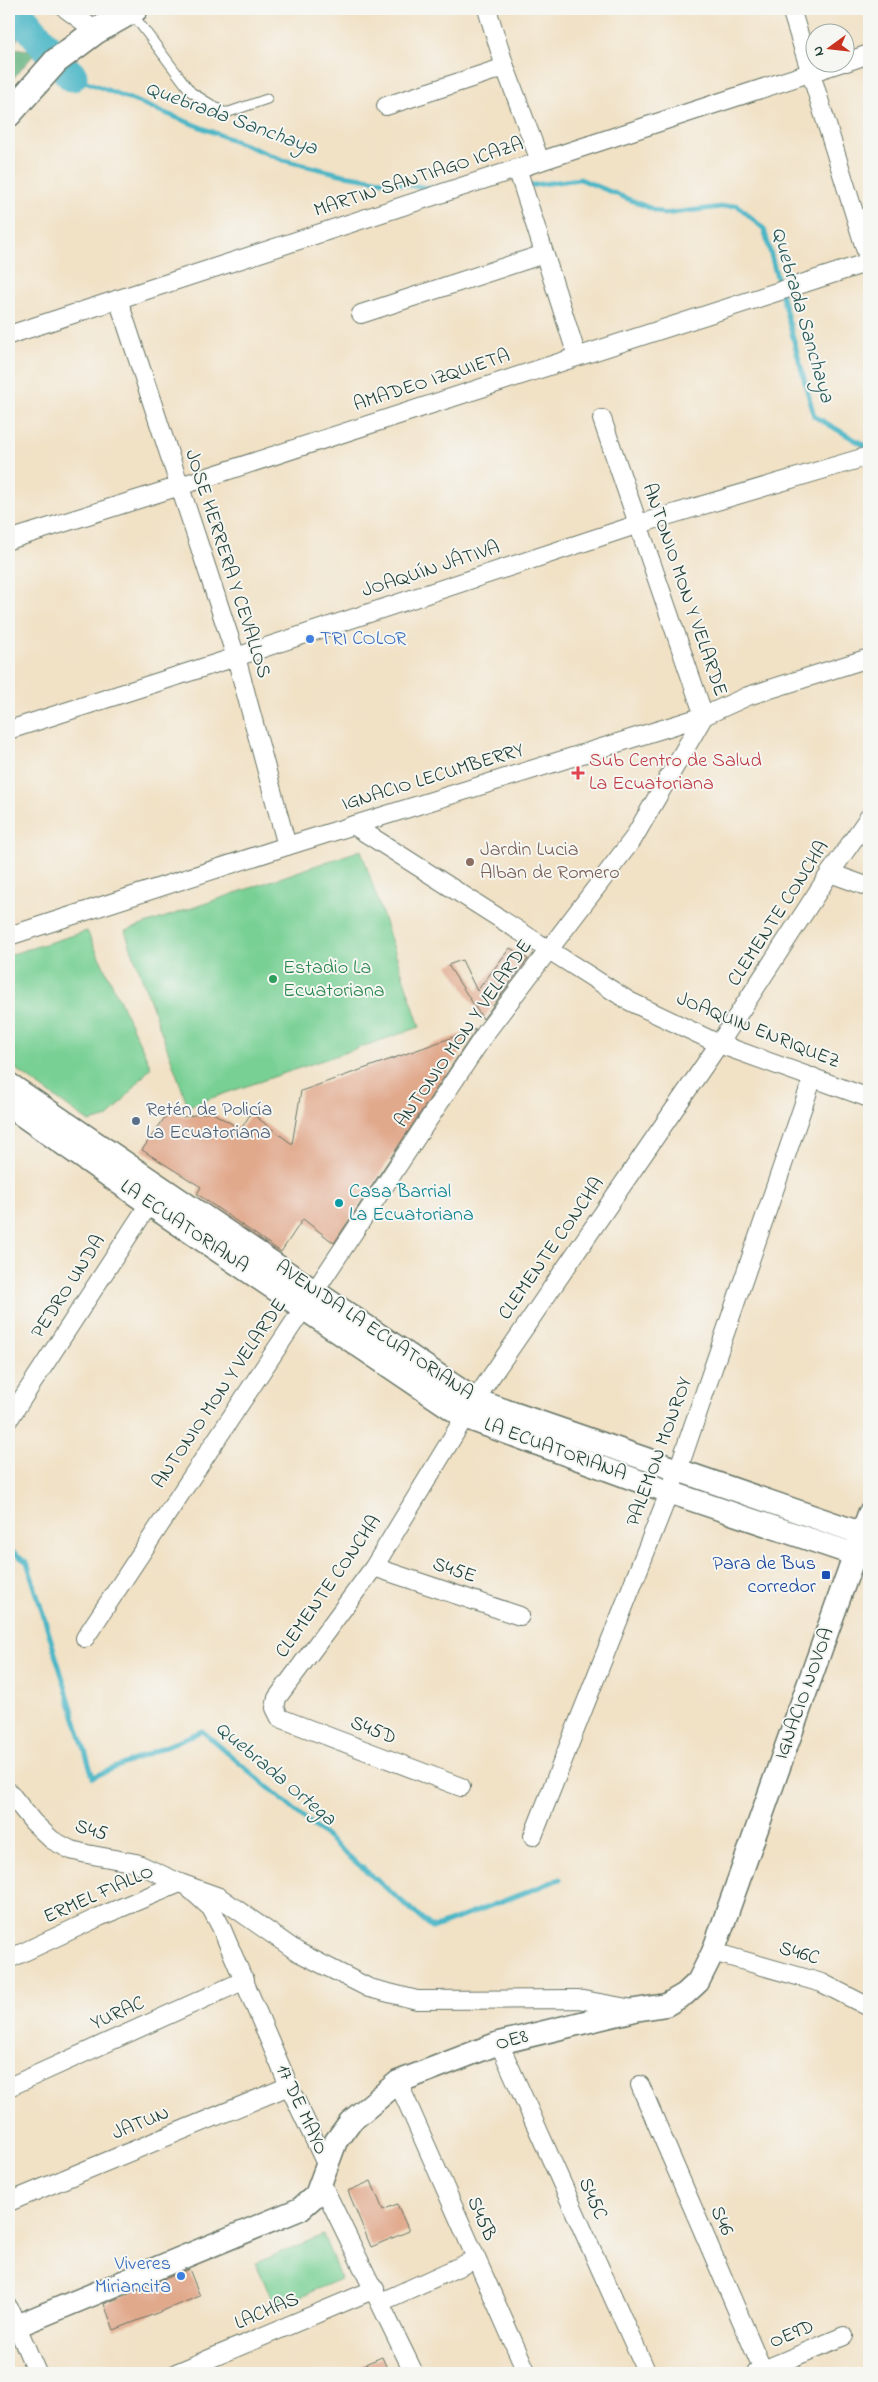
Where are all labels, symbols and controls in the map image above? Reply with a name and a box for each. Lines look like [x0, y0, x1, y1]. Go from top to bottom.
north arrow [806, 22, 856, 72]
text: N [808, 44, 830, 58]
water label: Quebrada Sanchaya [141, 74, 322, 164]
street label: MARTIN SANTIAGO ICAZA [310, 130, 528, 226]
water label: Quebrada Sanchaya [763, 224, 842, 407]
street label: AMADEO IZQUIETA [350, 342, 514, 420]
street label: JOSE HERRERA Y CEVALLOS [176, 446, 278, 682]
street label: ANTONIO MON Y VELARDE [634, 479, 734, 701]
street label: JOAQUÍN JÁTIVA [358, 534, 504, 606]
place label: TRI COLOR [320, 625, 407, 654]
marker: TRI COLOR [304, 633, 316, 645]
street label: IGNACIO LECUMBERRY [338, 736, 528, 820]
place label: Sub Centro de Salud La Ecuatoriana [589, 747, 762, 799]
marker: Sub Centro de Salud La Ecuatoriana [571, 766, 585, 780]
street label: CLEMENTE CONCHA [721, 835, 837, 993]
place label: Jardin Lucia Alban de Romero [480, 836, 620, 888]
marker: Jardin Lucia Alban de Romero [464, 856, 476, 868]
street label: ANTONIO MON Y VELARDE [388, 934, 540, 1134]
place label: Estadio La Ecuatoriana [283, 954, 385, 1006]
marker: Estadio La Ecuatoriana [267, 973, 279, 985]
street label: JOAQUIN ENRIQUEZ [672, 985, 844, 1077]
place label: Retén de Policía La Ecuatoriana [146, 1096, 272, 1148]
marker: Retén de Policía La Ecuatoriana [130, 1115, 142, 1127]
street label: CLEMENTE CONCHA [492, 1172, 612, 1326]
street label: LA ECUATORIANA [114, 1173, 254, 1281]
place label: Casa Barrial La Ecuatoriana [349, 1178, 474, 1230]
marker: Casa Barrial La Ecuatoriana [333, 1197, 345, 1209]
street label: PEDRO UNDA [25, 1229, 113, 1345]
street label: AVENIDA LA ECUATORIANA [269, 1254, 479, 1408]
street label: ANTONIO MON Y VELARDE [145, 1293, 295, 1495]
street label: PALEMON MONROY [620, 1373, 700, 1531]
street label: LA ECUATORIANA [480, 1411, 630, 1489]
street label: CLEMENTE CONCHA [269, 1510, 389, 1664]
street label: S45E [428, 1550, 480, 1592]
place label: Para de Bus corredor [713, 1550, 817, 1602]
marker: Para de Bus corredor [820, 1569, 832, 1581]
street label: IGNACIO NOVOA [768, 1624, 842, 1764]
street label: S45D [346, 1709, 400, 1753]
water label: Quebrada Ortega [207, 1714, 342, 1835]
street label: S45 [71, 1813, 111, 1849]
street label: ERMEL FIALLO [39, 1858, 159, 1932]
street label: S46C [775, 1934, 823, 1974]
street label: YURAC [86, 1989, 150, 2039]
street label: OE8 [492, 2023, 532, 2059]
street label: 17 DE MAYO [267, 2060, 335, 2160]
street label: JATUN [108, 2099, 174, 2149]
street label: S45C [570, 2173, 614, 2225]
street label: S45B [458, 2192, 504, 2246]
street label: S46 [702, 2201, 740, 2241]
place label: Viveres Miriancita [95, 2250, 171, 2302]
marker: Viveres Miriancita [175, 2270, 187, 2282]
street label: LACHAS [230, 2285, 304, 2339]
street label: OE9D [765, 2313, 819, 2357]

